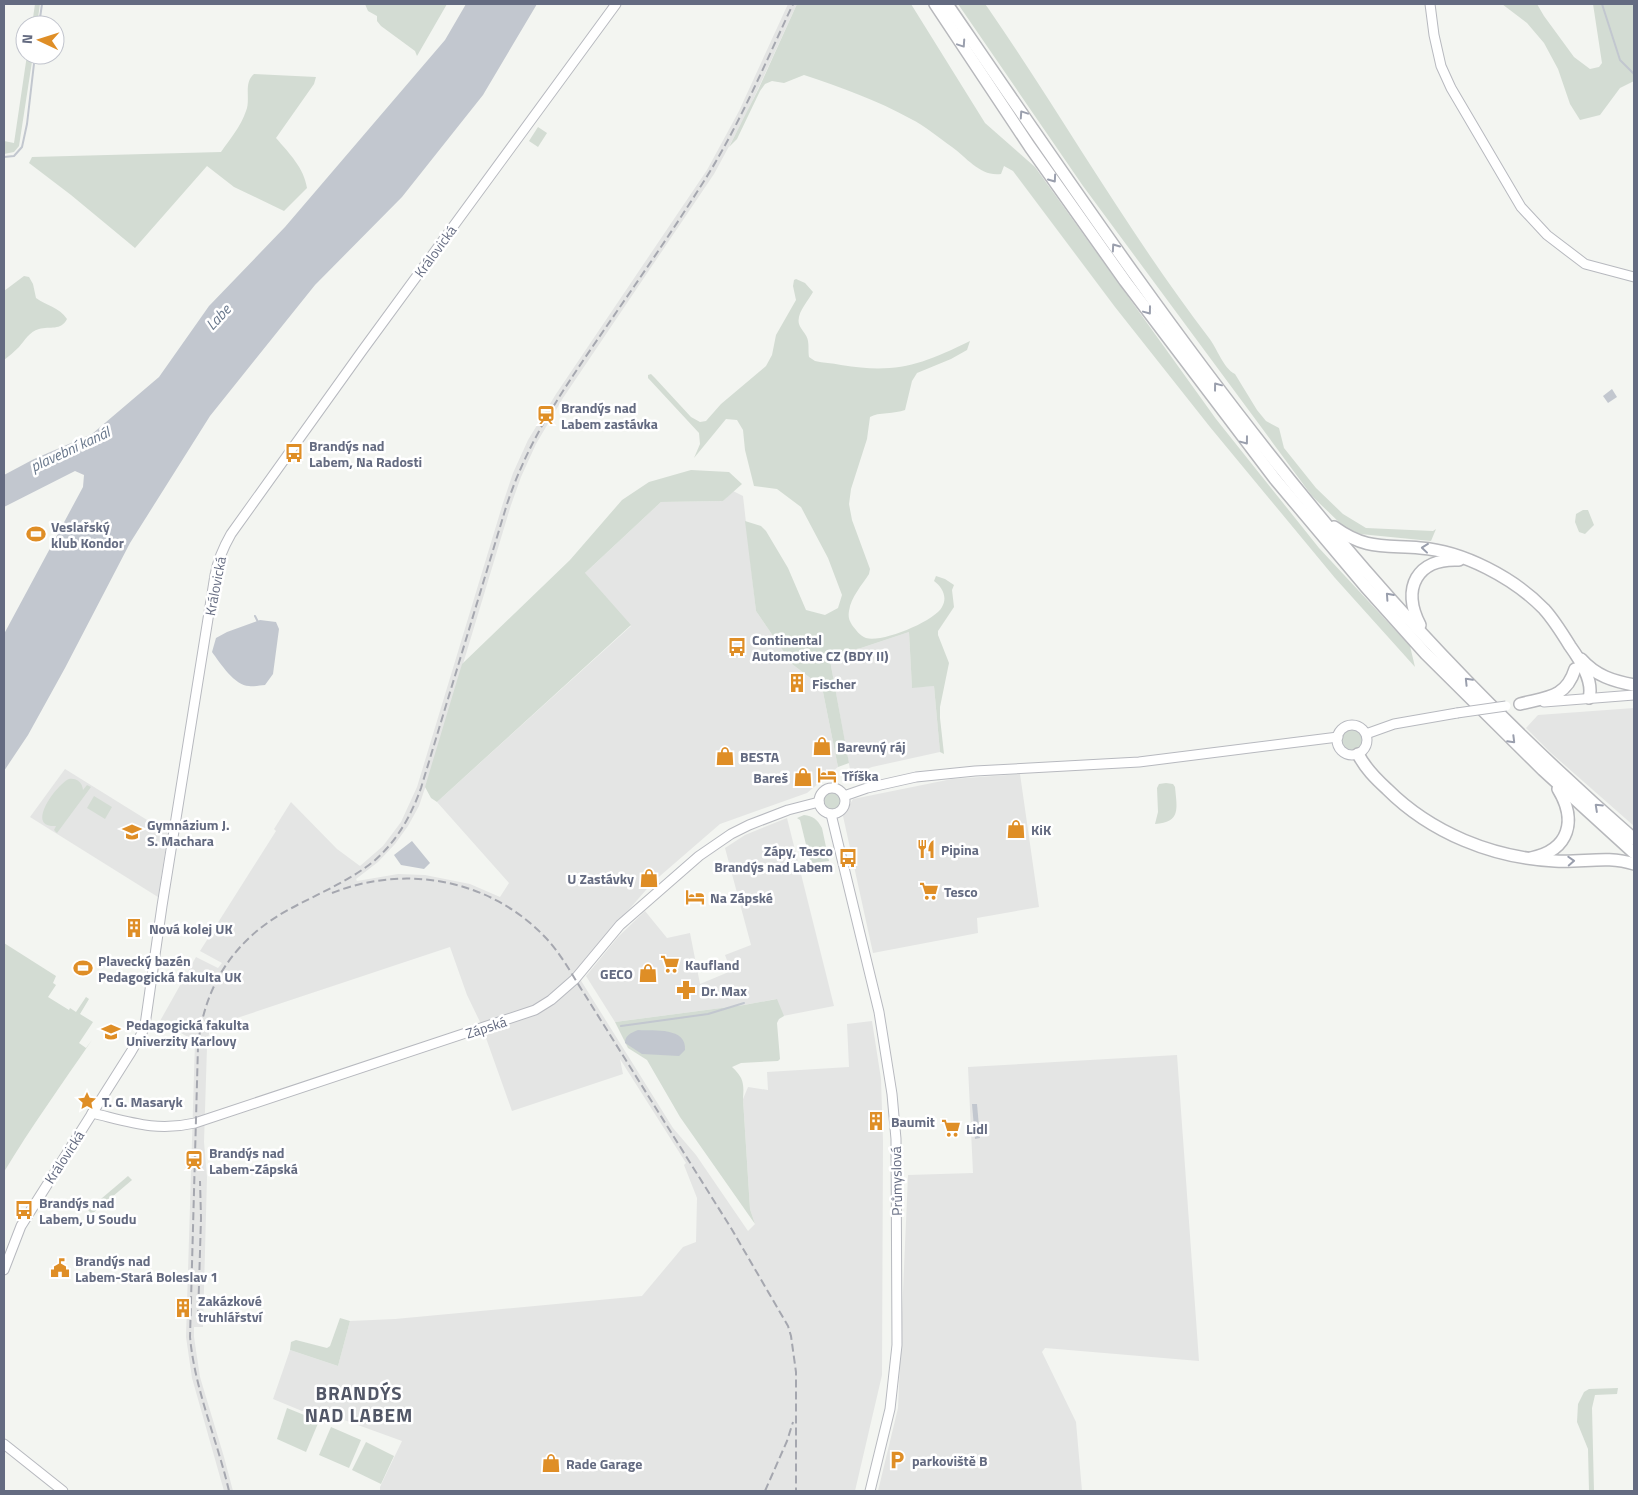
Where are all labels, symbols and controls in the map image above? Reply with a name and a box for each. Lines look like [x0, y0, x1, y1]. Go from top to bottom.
north arrow [15, 15, 65, 65]
text: N [16, 33, 37, 45]
one-way arrow [956, 39, 965, 48]
one-way arrow [1020, 110, 1029, 119]
one-way arrow [1047, 173, 1056, 183]
street label: Královická [409, 221, 461, 281]
one-way arrow [1112, 243, 1121, 253]
water label: Labe [200, 298, 237, 335]
one-way arrow [1142, 305, 1151, 315]
one-way arrow [1215, 383, 1223, 392]
place label: Brandýs nad Labem zastávka [561, 397, 658, 434]
station icon: Brandýs nad Labem zastávka [535, 404, 557, 426]
water label: plavební kanál [27, 420, 115, 477]
place label: Brandýs nad Labem, Na Radosti [309, 435, 422, 472]
one-way arrow [1240, 435, 1248, 444]
bus stop icon: Brandýs nad Labem, Na Radosti [283, 442, 305, 464]
place label: Veslařský klub Kondor [51, 516, 124, 553]
sports icon: Veslařský klub Kondor [25, 523, 47, 545]
one-way arrow [1420, 543, 1428, 554]
street label: Královická [199, 555, 231, 617]
one-way arrow [1386, 593, 1395, 602]
place label: Continental Automotive CZ (BDY II) [752, 629, 888, 666]
bus stop icon: Continental Automotive CZ (BDY II) [726, 636, 748, 658]
building icon: Fischer [786, 672, 808, 694]
place label: Fischer [812, 673, 856, 694]
one-way arrow [1465, 677, 1474, 686]
one-way arrow [1506, 734, 1515, 743]
shop icon: Barevný ráj [811, 735, 833, 757]
place label: Barevný ráj [837, 736, 906, 757]
shop icon: BESTA [714, 745, 736, 767]
place label: BESTA [740, 746, 780, 767]
hotel icon: Tříška [816, 764, 838, 786]
place label: Tříška [842, 765, 879, 786]
shop icon: Bareš [792, 766, 814, 788]
place label: Bareš [753, 767, 788, 788]
one-way arrow [1595, 804, 1604, 813]
place label: Gymnázium J. S. Machara [147, 814, 229, 851]
shop icon: KiK [1005, 818, 1027, 840]
place label: KiK [1031, 819, 1052, 840]
school or university icon: Gymnázium J. S. Machara [121, 821, 143, 843]
restaurant icon: Pipina [915, 838, 937, 860]
place label: Pipina [941, 839, 979, 860]
place label: Zápy, Tesco Brandýs nad Labem [714, 840, 833, 877]
bus stop icon: Zápy, Tesco Brandýs nad Labem [837, 847, 859, 869]
one-way arrow [1567, 856, 1575, 867]
shop icon: U Zastávky [638, 867, 660, 889]
place label: U Zastávky [567, 868, 634, 889]
supermarket icon: Tesco [918, 880, 940, 902]
place label: Tesco [944, 881, 978, 902]
hotel icon: Na Zápské [684, 886, 706, 908]
place label: Na Zápské [710, 887, 773, 908]
building icon: Nová kolej UK [123, 917, 145, 939]
place label: Nová kolej UK [149, 918, 233, 939]
place label: Plavecký bazén Pedagogická fakulta UK [98, 950, 242, 987]
supermarket icon: Kaufland [659, 953, 681, 975]
place label: Kaufland [685, 954, 740, 975]
sports icon: Plavecký bazén Pedagogická fakulta UK [72, 957, 94, 979]
shop icon: GECO [637, 962, 659, 984]
place label: GECO [600, 963, 633, 984]
pharmacy icon: Dr. Max [675, 979, 697, 1001]
place label: Dr. Max [701, 980, 747, 1001]
street label: Zápská [463, 1011, 509, 1043]
place label: Pedagogická fakulta Univerzity Karlovy [126, 1014, 249, 1051]
school or university icon: Pedagogická fakulta Univerzity Karlovy [100, 1021, 122, 1043]
place icon: T. G. Masaryk [76, 1090, 98, 1112]
place label: T. G. Masaryk [102, 1091, 184, 1112]
building icon: Baumit [865, 1110, 887, 1132]
place label: Baumit [891, 1111, 935, 1132]
supermarket icon: Lidl [940, 1117, 962, 1139]
place label: Lidl [966, 1118, 988, 1139]
street label: Královická [39, 1126, 89, 1188]
place label: Brandýs nad Labem-Zápská [209, 1142, 298, 1179]
street label: Průmyslová [885, 1146, 907, 1216]
station icon: Brandýs nad Labem-Zápská [183, 1149, 205, 1171]
place label: Brandýs nad Labem, U Soudu [39, 1192, 137, 1229]
bus stop icon: Brandýs nad Labem, U Soudu [13, 1199, 35, 1221]
place label: Brandýs nad Labem-Stará Boleslav 1 [75, 1250, 218, 1287]
public building icon: Brandýs nad Labem-Stará Boleslav 1 [49, 1257, 71, 1279]
place label: Zakázkové truhlářství [198, 1290, 264, 1327]
building icon: Zakázkové truhlářství [172, 1297, 194, 1319]
district label: BRANDÝS NAD LABEM [305, 1378, 413, 1429]
parking icon: parkoviště B [886, 1449, 908, 1471]
place label: parkoviště B [912, 1450, 987, 1471]
shop icon: Rade Garage [540, 1452, 562, 1474]
place label: Rade Garage [566, 1453, 642, 1474]

